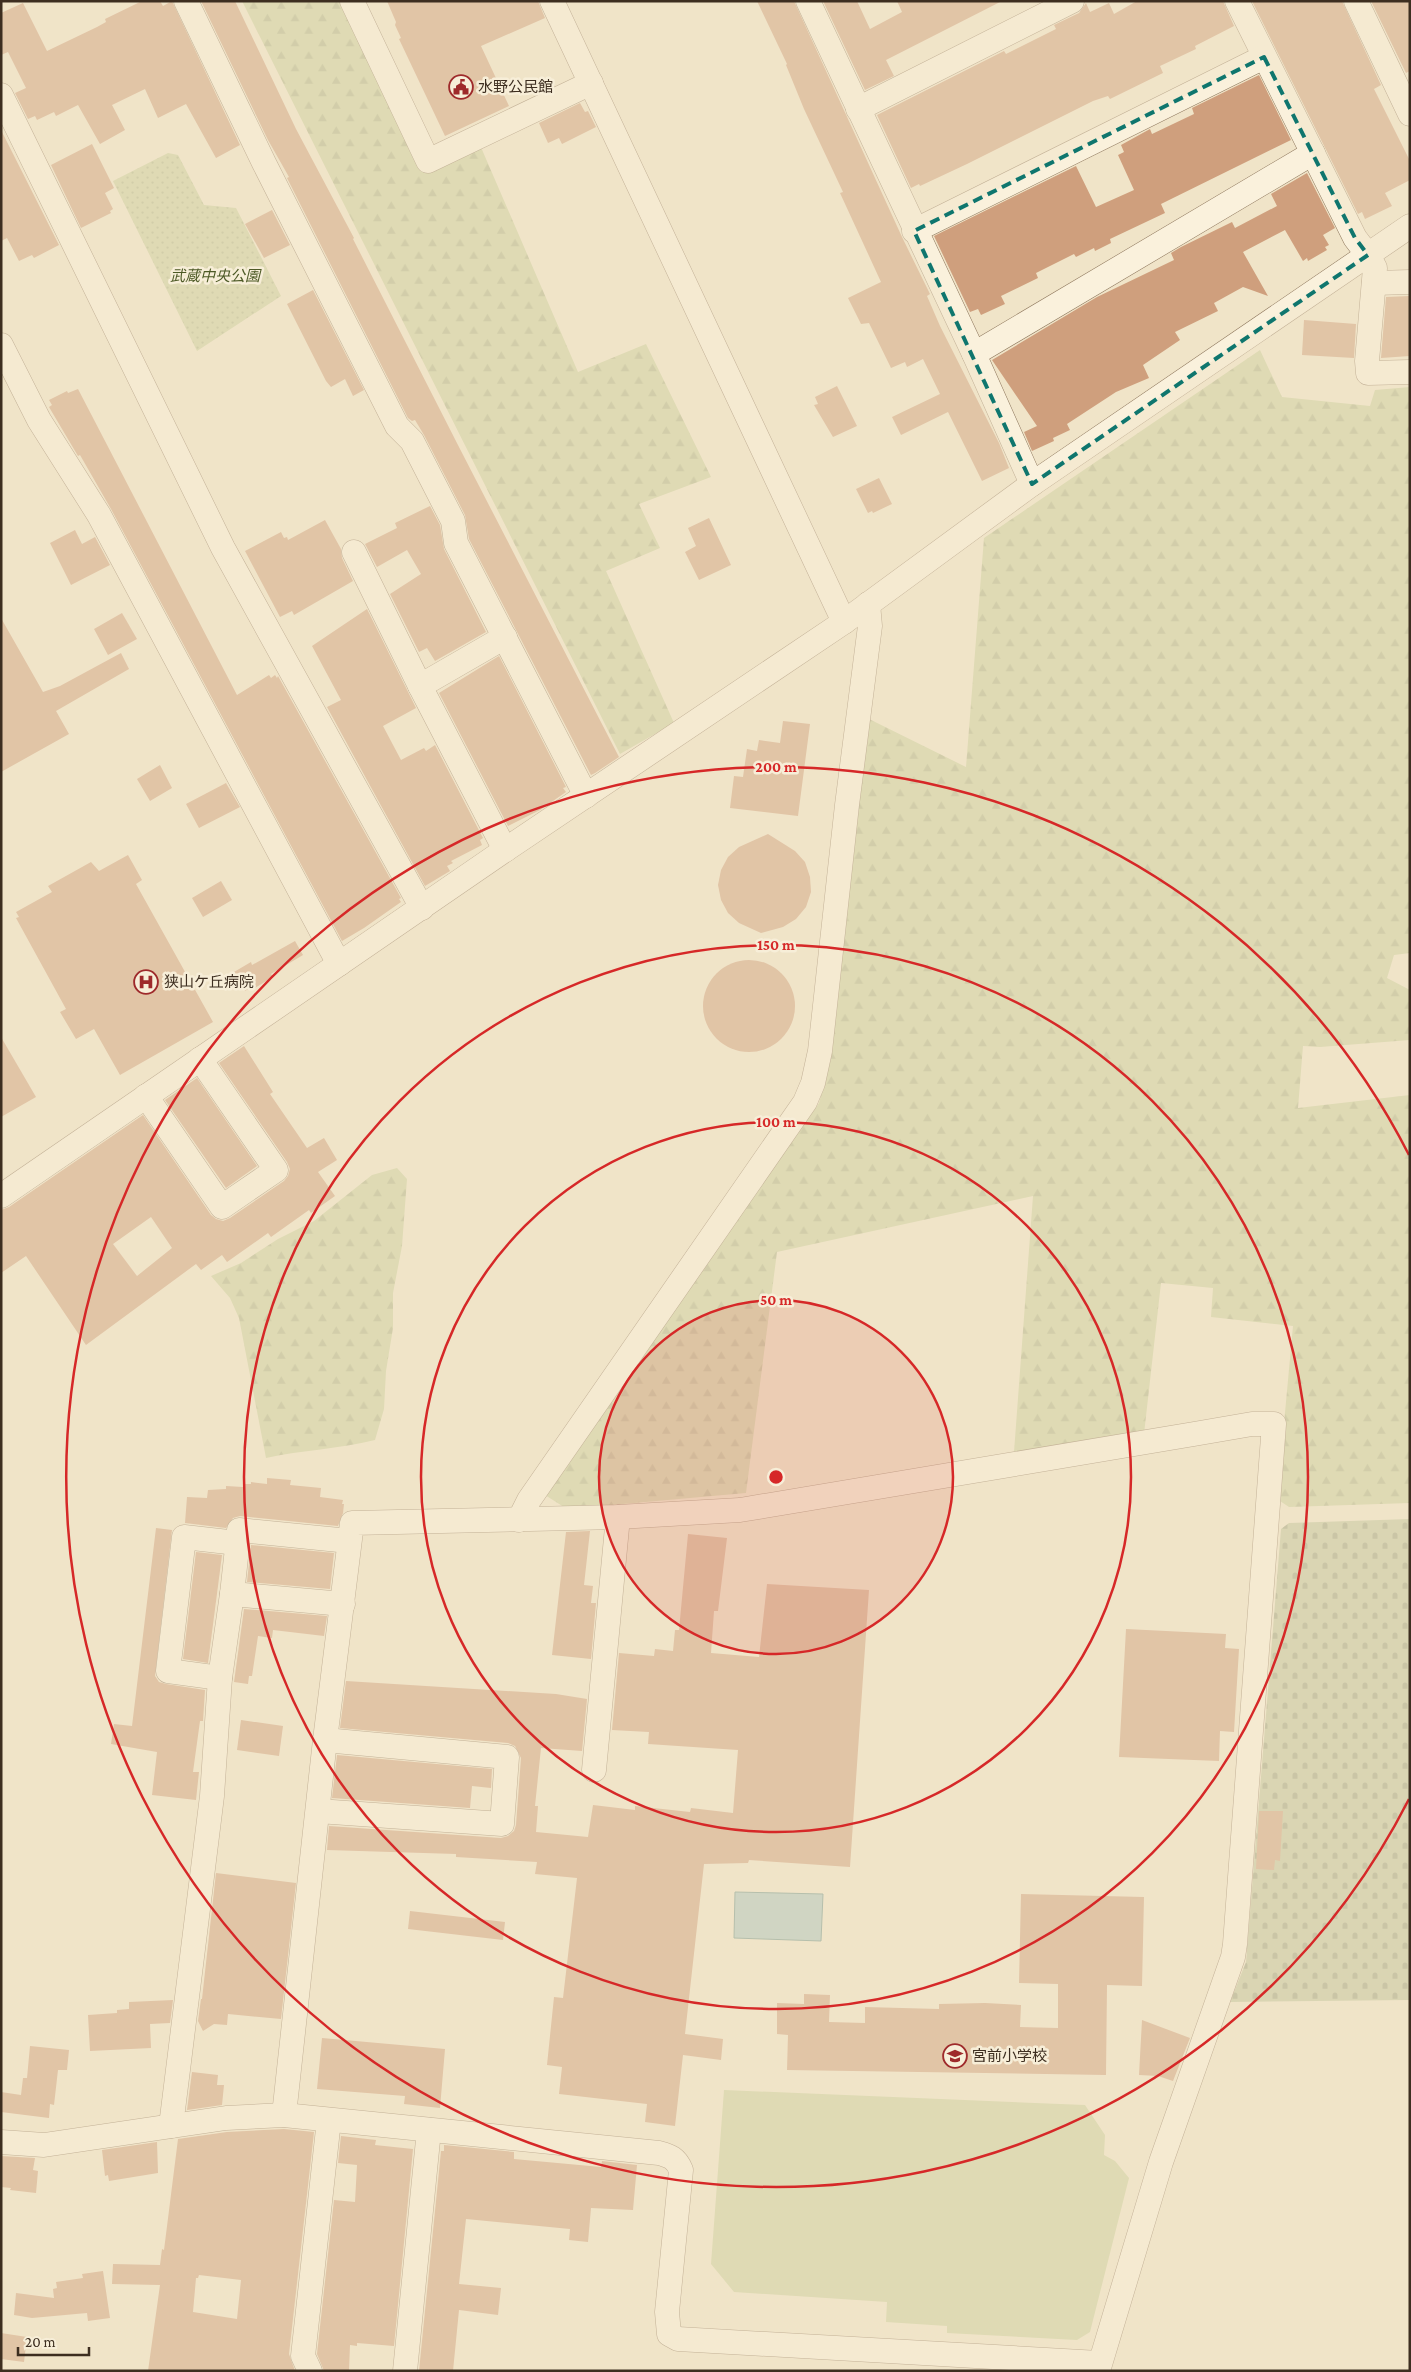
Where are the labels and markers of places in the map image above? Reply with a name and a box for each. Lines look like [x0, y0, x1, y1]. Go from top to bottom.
public building icon: 水野公民館 [448, 74, 474, 100]
place label: 水野公民館 [478, 79, 553, 95]
hospital icon: 狭山ケ丘病院 [133, 969, 159, 995]
place label: 狭山ケ丘病院 [164, 974, 254, 990]
centre of rings [767, 1468, 785, 1486]
school or university icon: 宮前小学校 [942, 2043, 968, 2069]
place label: 宮前小学校 [972, 2048, 1047, 2064]

